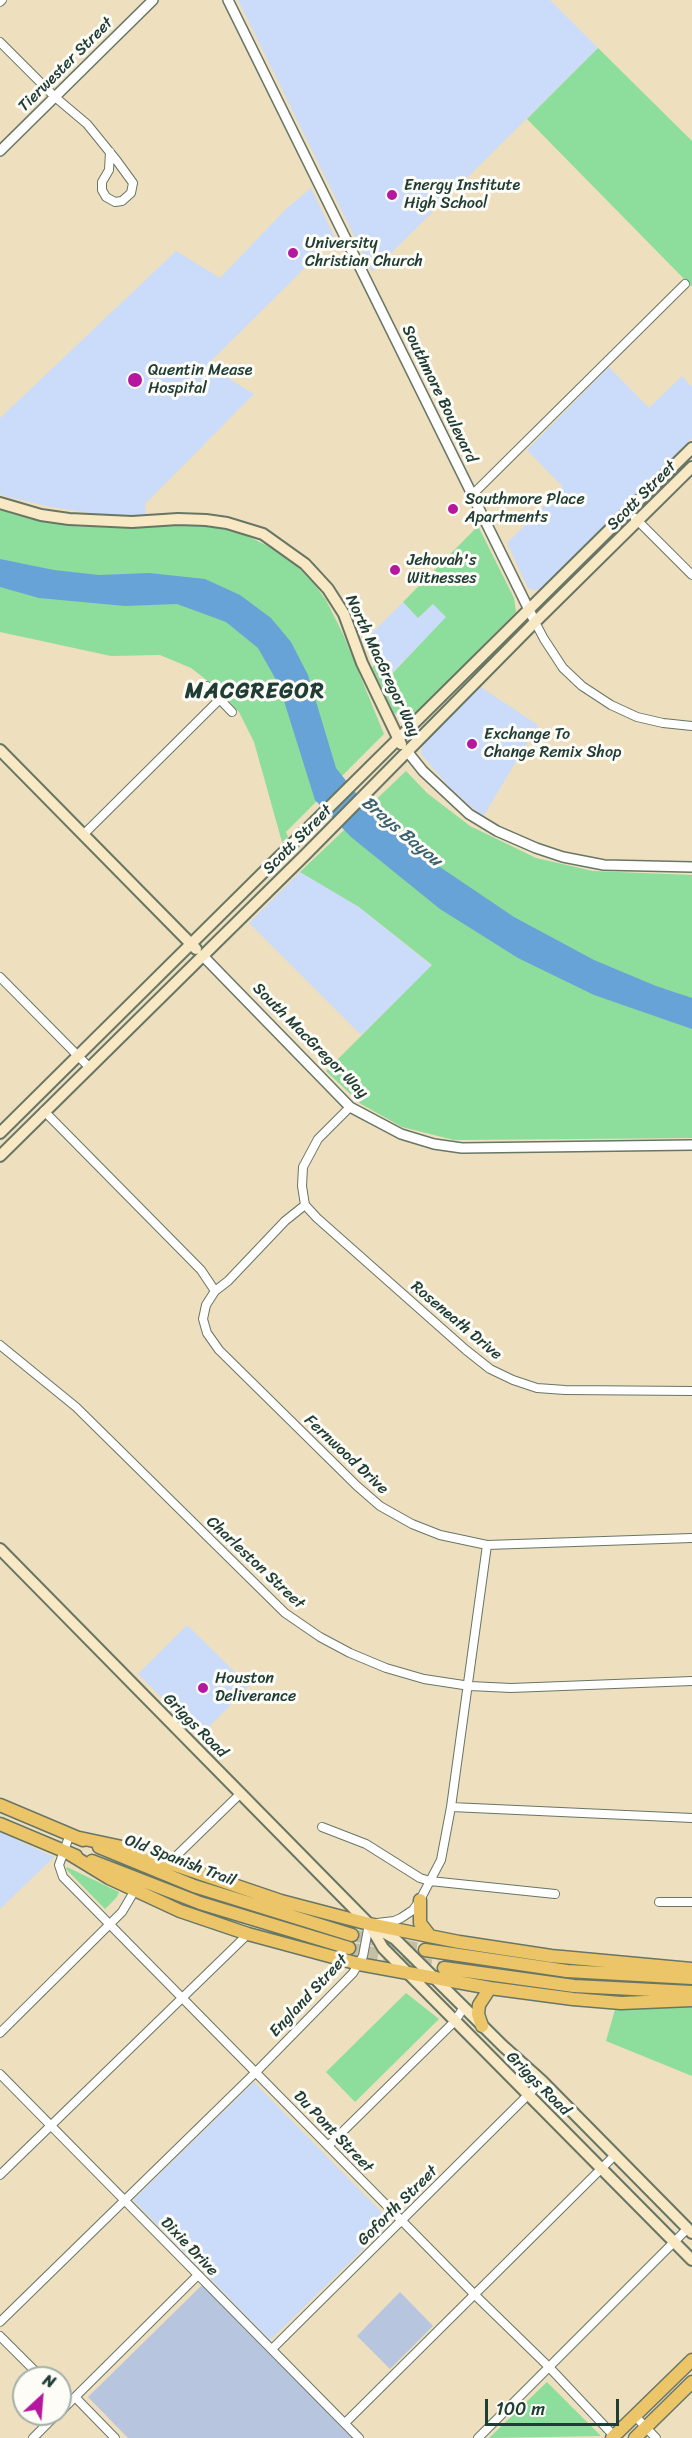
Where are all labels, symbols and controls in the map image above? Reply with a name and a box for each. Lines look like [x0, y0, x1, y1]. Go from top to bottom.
street label: Tierwester Street [15, 14, 117, 116]
place label: Energy Institute High School [404, 176, 520, 214]
marker: Energy Institute High School [385, 188, 399, 202]
place label: University Christian Church [305, 234, 423, 272]
marker: University Christian Church [286, 246, 300, 260]
street label: Southmore Boulevard [397, 322, 481, 466]
place label: Quentin Mease Hospital [148, 361, 252, 399]
marker: Quentin Mease Hospital [126, 371, 144, 389]
street label: Scott Street [603, 457, 681, 535]
place label: Southmore Place Apartments [465, 490, 585, 528]
marker: Southmore Place Apartments [446, 502, 460, 516]
place label: Jehovah's Witnesses [407, 551, 477, 589]
marker: Jehovah's Witnesses [388, 563, 402, 577]
street label: North MacGregor Way [341, 592, 423, 740]
district label: MACGREGOR [185, 679, 325, 705]
place label: Exchange To Change Remix Shop [484, 725, 621, 763]
marker: Exchange To Change Remix Shop [465, 737, 479, 751]
water label: Brays Bayou [357, 792, 445, 872]
street label: Scott Street [259, 801, 337, 879]
street label: South MacGregor Way [248, 979, 372, 1103]
street label: Roseneath Drive [407, 1277, 505, 1365]
street label: Fernwood Drive [300, 1411, 392, 1499]
street label: Charleston Street [202, 1513, 308, 1613]
place label: Houston Deliverance [215, 1669, 296, 1707]
marker: Houston Deliverance [196, 1681, 210, 1695]
street label: Griggs Road [159, 1690, 231, 1762]
street label: Old Spanish Trail [122, 1831, 238, 1891]
street label: England Street [266, 1951, 352, 2041]
street label: Griggs Road [502, 2048, 574, 2120]
street label: Du Pont Street [289, 2087, 377, 2177]
street label: Goforth Street [354, 2162, 442, 2250]
street label: Dixie Drive [156, 2213, 222, 2281]
north arrow [12, 2366, 72, 2426]
text: N [38, 2366, 61, 2397]
scale bar [488, 2387, 622, 2425]
text: 100 m [496, 2393, 545, 2425]

